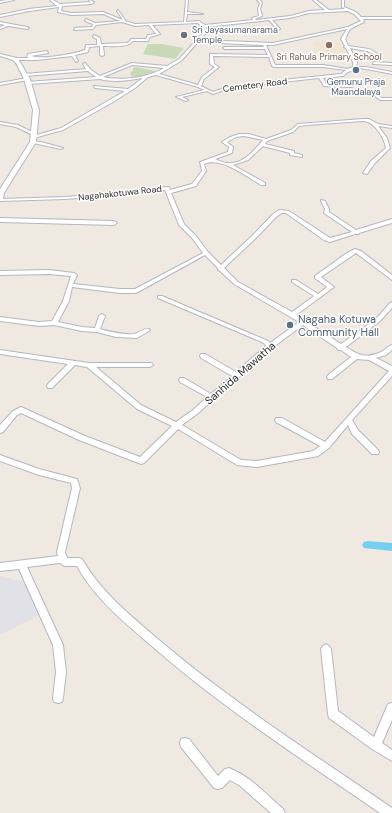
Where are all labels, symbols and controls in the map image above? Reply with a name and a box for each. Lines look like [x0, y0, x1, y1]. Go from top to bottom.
place label: Sri Jayasumanarama Temple [192, 24, 278, 46]
marker: Sri Jayasumanarama Temple [179, 30, 189, 40]
marker: Sri Rahula Primary School [324, 40, 334, 50]
place label: Sri Rahula Primary School [276, 51, 382, 63]
marker: Gemunu Praja Maandalaya [351, 65, 361, 75]
street label: Cemetery Road [222, 75, 288, 95]
place label: Gemunu Praja Maandalaya [327, 76, 385, 98]
street label: Nagahakotuwa Road [78, 183, 163, 203]
place label: Nagaha Kotuwa Community Hall [298, 312, 379, 339]
marker: Nagaha Kotuwa Community Hall [285, 320, 295, 330]
street label: Sanhida Mawatha [202, 338, 278, 408]

